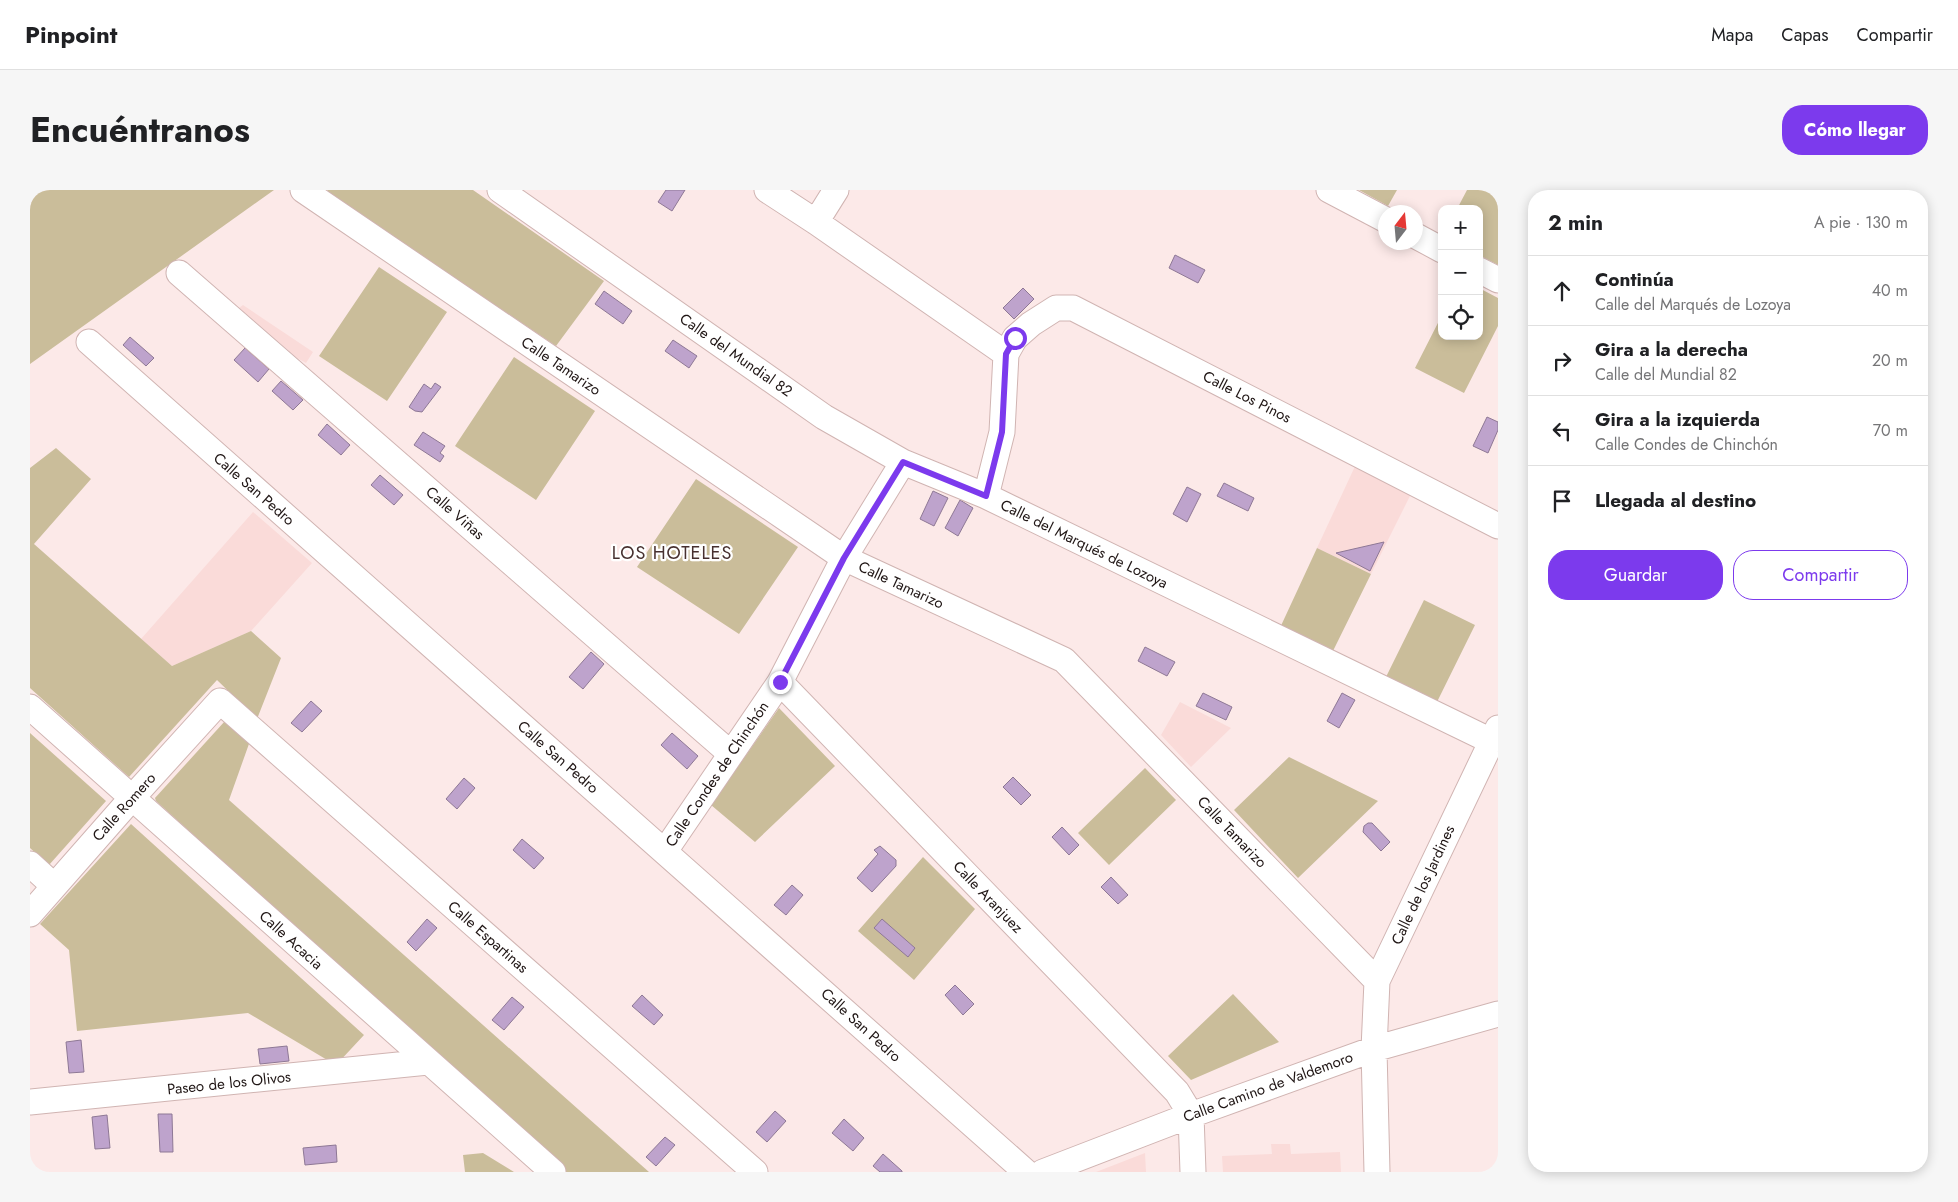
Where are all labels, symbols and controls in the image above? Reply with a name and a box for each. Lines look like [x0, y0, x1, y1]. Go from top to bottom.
text: Pinpoint [25, 17, 117, 52]
text: Mapa [1711, 22, 1753, 48]
text: Capas [1781, 22, 1829, 48]
text: Compartir [1857, 22, 1933, 48]
text: Encuéntranos [30, 105, 250, 155]
button: Cómo llegar [1782, 105, 1928, 155]
north arrow [1378, 205, 1423, 250]
map controls [1438, 205, 1483, 340]
button: + [1438, 205, 1483, 250]
text: 2 min [1548, 208, 1603, 238]
text: A pie · 130 m [1814, 211, 1908, 234]
button: − [1438, 250, 1483, 295]
text: Continúa [1595, 266, 1674, 293]
icon: ahead [1548, 277, 1576, 305]
text: 40 m [1872, 279, 1908, 302]
text: Calle del Marqués de Lozoya [1595, 293, 1791, 316]
button: locate [1438, 295, 1483, 340]
street label: Calle del Mundial 82 [675, 308, 797, 402]
route start [1004, 327, 1027, 350]
street label: Calle Tamarizo [517, 331, 605, 401]
text: Gira a la derecha [1595, 336, 1748, 363]
icon: right [1548, 347, 1576, 375]
text: 20 m [1872, 349, 1908, 372]
text: Calle del Mundial 82 [1595, 363, 1737, 386]
street label: Calle Los Pinos [1199, 365, 1295, 429]
text: Gira a la izquierda [1595, 406, 1760, 433]
icon: left [1548, 417, 1576, 445]
text: 70 m [1873, 419, 1908, 442]
text: Calle Condes de Chinchón [1595, 433, 1778, 456]
street label: Calle San Pedro [208, 447, 300, 531]
street label: Calle Viñas [421, 481, 489, 545]
icon: arrive [1548, 487, 1576, 515]
text: Llegada al destino [1595, 487, 1756, 514]
street label: Calle del Marqués de Lozoya [997, 494, 1171, 594]
district label: LOS HOTELES [612, 540, 732, 566]
button: Guardar [1548, 550, 1723, 600]
button: Compartir [1733, 550, 1908, 600]
street label: Calle Tamarizo [855, 556, 947, 614]
route end [769, 671, 792, 694]
street label: Calle Condes de Chinchón [660, 697, 774, 851]
street label: Calle San Pedro [512, 715, 604, 799]
street label: Calle Romero [87, 768, 161, 846]
street label: Calle Tamarizo [1192, 791, 1272, 873]
street label: Calle de los Jardines [1386, 822, 1460, 948]
street label: Calle Aranjuez [948, 856, 1028, 938]
street label: Calle Espartinas [443, 896, 533, 978]
street label: Calle Acacia [254, 905, 328, 975]
street label: Calle San Pedro [816, 983, 906, 1067]
street label: Calle Camino de Valdemoro [1180, 1046, 1356, 1128]
street label: Paseo de los Olivos [166, 1066, 292, 1100]

